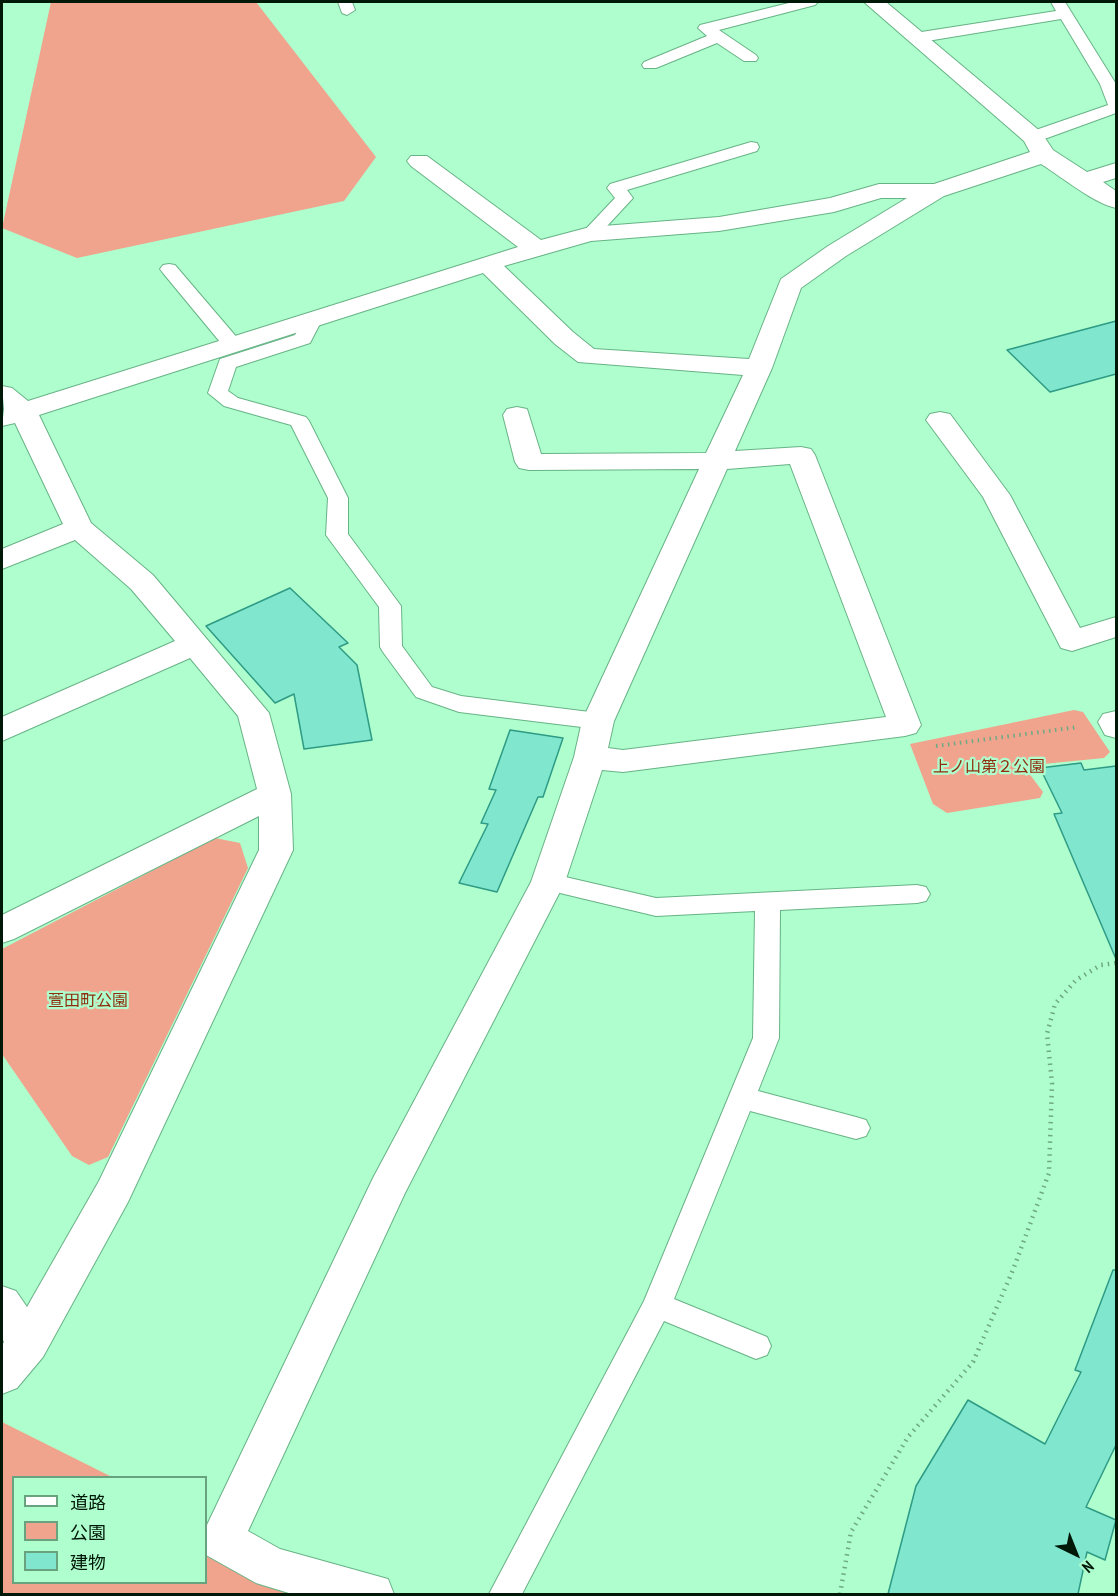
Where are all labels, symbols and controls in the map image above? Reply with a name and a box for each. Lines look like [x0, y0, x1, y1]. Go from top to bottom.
park label: 上ノ山第２公園 [933, 757, 1045, 777]
park label: 萱田町公園 [48, 991, 128, 1011]
legend [12, 1476, 207, 1584]
text: 道路 [70, 1491, 106, 1514]
text: 公園 [70, 1521, 106, 1544]
north arrow [1046, 1524, 1106, 1584]
text: 建物 [70, 1551, 106, 1574]
text: N [1078, 1557, 1098, 1577]

